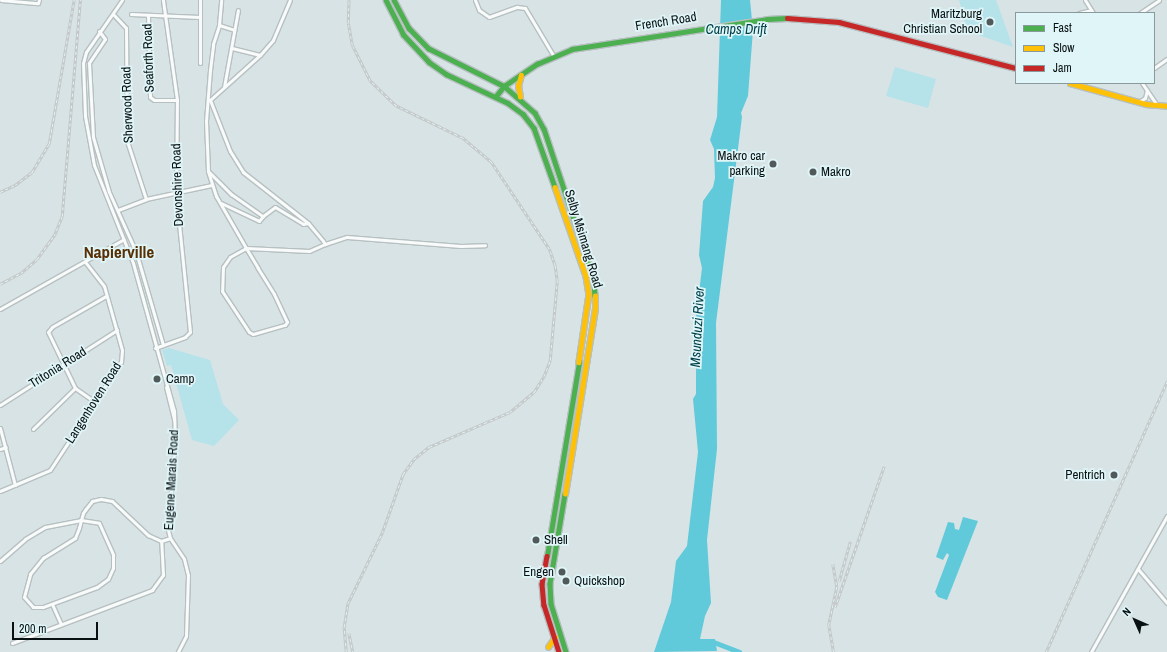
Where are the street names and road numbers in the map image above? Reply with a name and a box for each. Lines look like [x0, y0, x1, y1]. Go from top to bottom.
street label: French Road [634, 9, 698, 35]
street label: Seaforth Road [140, 23, 158, 93]
street label: Sherwood Road [119, 67, 137, 143]
street label: Devonshire Road [169, 143, 187, 227]
street label: Selby Msimang Road [561, 188, 605, 290]
street label: Tritonia Road [26, 344, 90, 392]
street label: Langenhoven Road [63, 359, 125, 447]
street label: Eugene Marais Road [162, 429, 182, 531]

